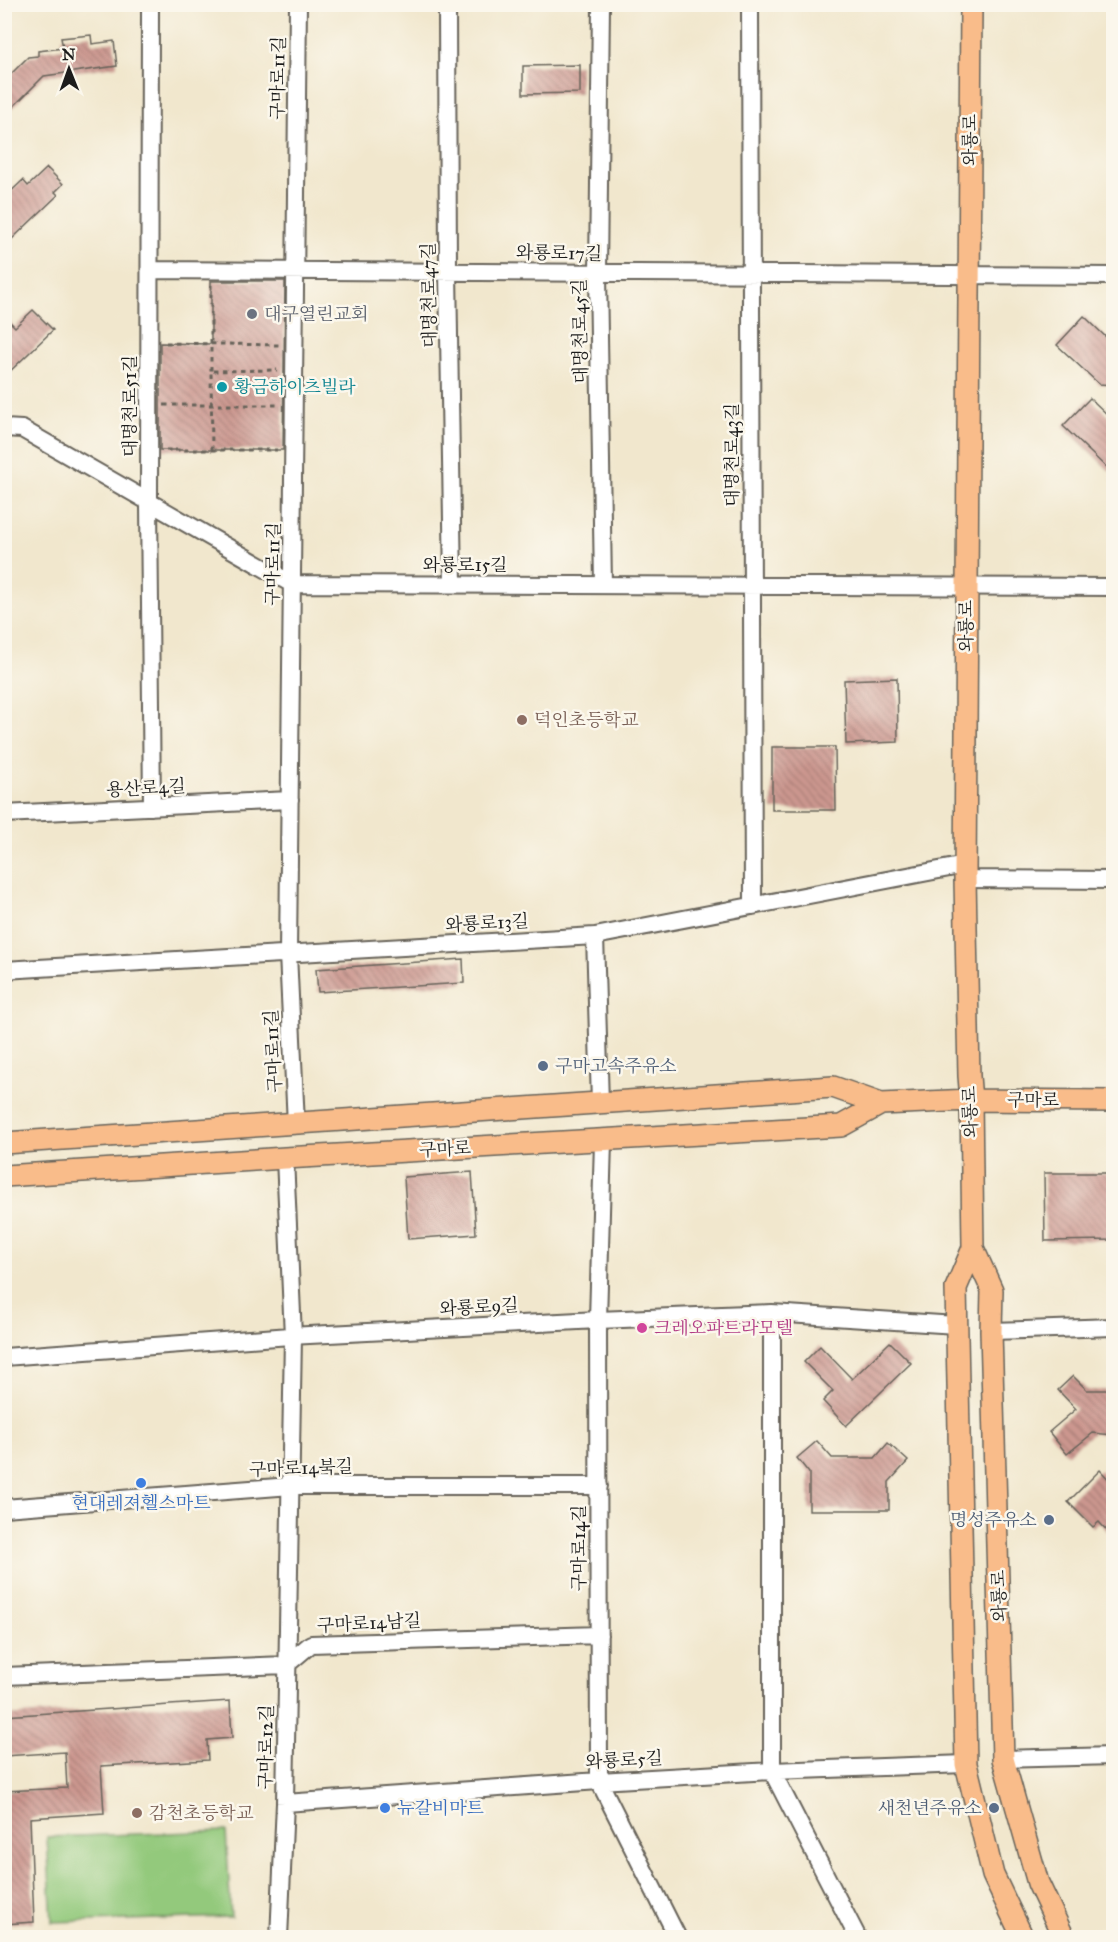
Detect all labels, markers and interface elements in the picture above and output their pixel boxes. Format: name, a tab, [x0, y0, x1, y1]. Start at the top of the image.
street label: 구마로11길	[266, 36, 290, 120]
north arrow	[39, 39, 99, 99]
text: N	[62, 45, 76, 64]
street label: 와룡로	[959, 114, 981, 166]
street label: 와룡로17길	[516, 241, 602, 265]
street label: 대명천로47길	[417, 242, 441, 348]
street label: 대명천로45길	[568, 278, 592, 384]
place label: 대구열린교회	[264, 303, 368, 325]
marker: 대구열린교회	[245, 307, 259, 321]
street label: 대명천로51길	[119, 355, 141, 457]
place label: 황금하이츠빌라	[234, 376, 356, 398]
marker: 황금하이츠빌라	[215, 380, 229, 394]
street label: 대명천로43길	[721, 403, 743, 507]
street label: 구마로11길	[261, 522, 285, 606]
street label: 와룡로15길	[423, 554, 507, 576]
street label: 와룡로	[955, 600, 977, 652]
place label: 덕인초등학교	[534, 709, 639, 731]
marker: 덕인초등학교	[515, 713, 529, 727]
street label: 용산로4길	[106, 775, 186, 801]
street label: 와룡로13길	[445, 910, 529, 936]
street label: 구마로11길	[260, 1009, 286, 1093]
place label: 구마고속주유소	[555, 1055, 677, 1077]
marker: 구마고속주유소	[536, 1059, 550, 1073]
street label: 와룡로	[958, 1086, 982, 1138]
street label: 구마로	[1007, 1089, 1059, 1111]
street label: 구마로	[418, 1137, 472, 1161]
street label: 와룡로9길	[439, 1294, 519, 1320]
place label: 크레오파트라모텔	[654, 1317, 793, 1339]
marker: 크레오파트라모텔	[635, 1321, 649, 1335]
street label: 구마로14북길	[249, 1455, 353, 1481]
marker: 현대레져헬스마트	[134, 1476, 148, 1490]
place label: 현대레져헬스마트	[71, 1492, 211, 1514]
street label: 구마로14길	[568, 1505, 590, 1591]
place label: 명성주유소	[950, 1509, 1037, 1531]
marker: 명성주유소	[1042, 1513, 1056, 1527]
street label: 와룡로	[987, 1570, 1011, 1622]
street label: 구마로14남길	[316, 1609, 422, 1637]
street label: 구마로12길	[254, 1704, 278, 1790]
street label: 와룡로5길	[585, 1747, 663, 1773]
place label: 뉴갈비마트	[397, 1797, 485, 1819]
place label: 새천년주유소	[878, 1797, 982, 1819]
marker: 뉴갈비마트	[378, 1801, 392, 1815]
marker: 새천년주유소	[987, 1801, 1001, 1815]
place label: 감천초등학교	[149, 1802, 254, 1824]
marker: 감천초등학교	[130, 1806, 144, 1820]

